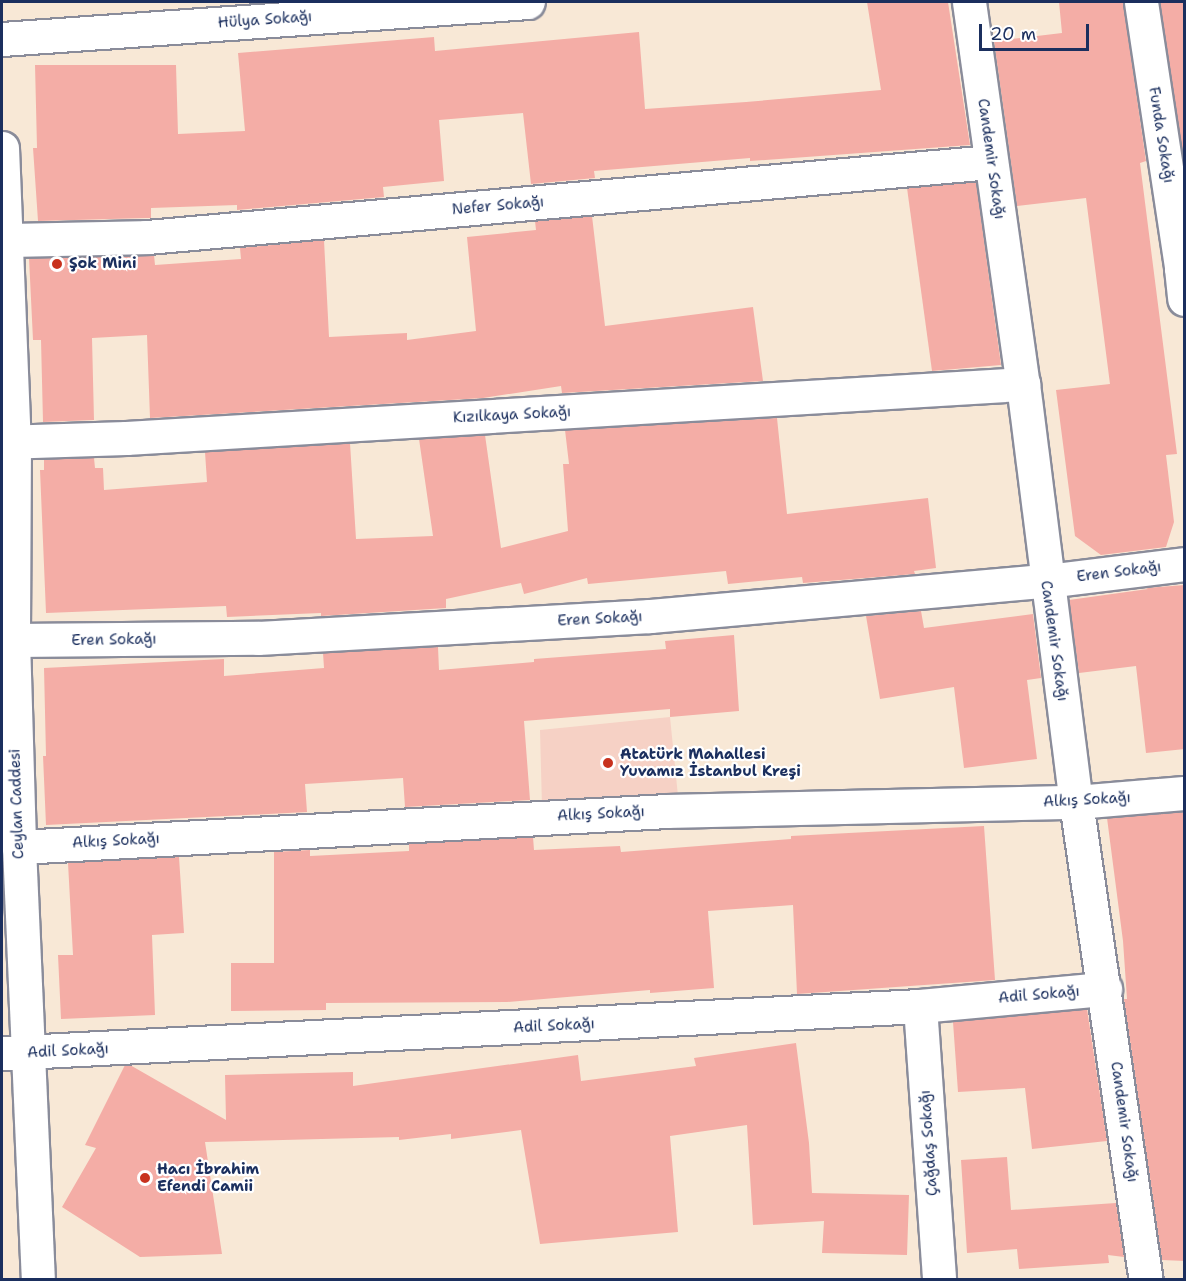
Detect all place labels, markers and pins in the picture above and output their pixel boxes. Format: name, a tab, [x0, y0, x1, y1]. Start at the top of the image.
place label: Şok Mini	[69, 255, 136, 273]
marker: Şok Mini	[50, 257, 64, 271]
place label: Atatürk Mahallesi Yuvamız İstanbul Kreşi	[620, 745, 801, 780]
marker: Atatürk Mahallesi Yuvamız İstanbul Kreşi	[601, 756, 615, 770]
place label: Hacı İbrahim Efendi Camii	[157, 1160, 259, 1195]
marker: Hacı İbrahim Efendi Camii	[138, 1171, 152, 1185]

